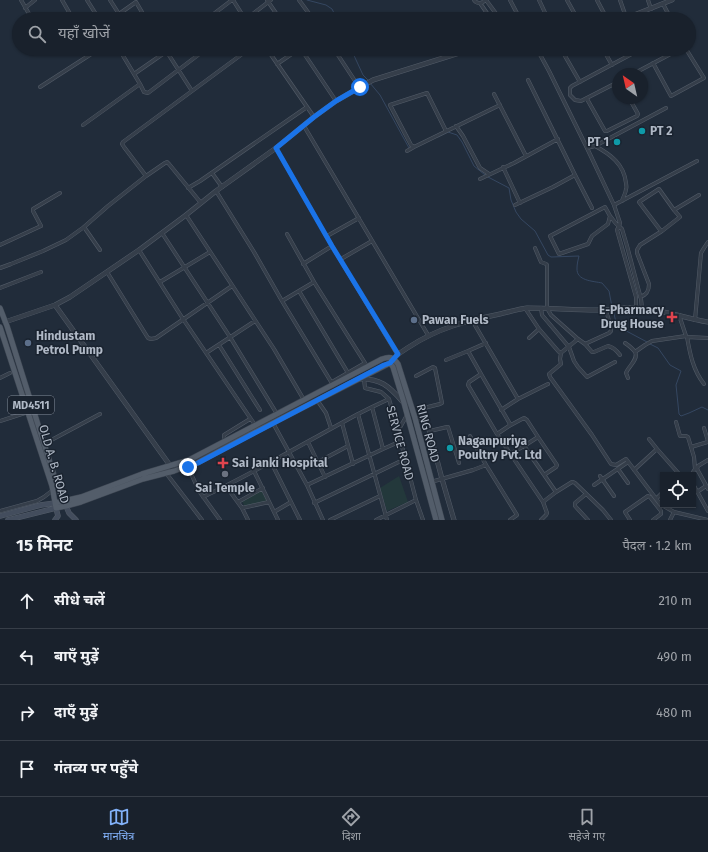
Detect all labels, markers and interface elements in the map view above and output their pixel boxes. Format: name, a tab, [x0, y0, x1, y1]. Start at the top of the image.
search box	[12, 12, 696, 56]
icon: search	[26, 23, 48, 45]
text: यहाँ खोजें	[58, 24, 110, 42]
north arrow	[612, 68, 648, 104]
route start	[351, 78, 369, 96]
place label: PT 2	[650, 124, 672, 138]
marker: PT 2	[637, 126, 647, 136]
place label: PT 1	[587, 135, 609, 149]
marker: PT 1	[612, 137, 622, 147]
place label: E-Pharmacy Drug House	[599, 303, 665, 331]
marker: E-Pharmacy Drug House	[667, 312, 677, 322]
place label: Pawan Fuels	[422, 313, 489, 327]
marker: Pawan Fuels	[409, 315, 419, 325]
place label: Hindustam Petrol Pump	[36, 329, 103, 357]
marker: Hindustam Petrol Pump	[23, 338, 33, 348]
road number: MD4511	[8, 396, 54, 414]
street label: RING ROAD	[414, 402, 443, 464]
street label: SERVICE ROAD	[383, 404, 417, 482]
street label: OLD A. B. ROAD	[36, 423, 72, 505]
place label: Naganpuriya Poultry Pvt. Ltd	[458, 434, 542, 462]
marker: Naganpuriya Poultry Pvt. Ltd	[445, 443, 455, 453]
place label: Sai Janki Hospital	[232, 456, 328, 470]
marker: Sai Janki Hospital	[217, 457, 229, 469]
route end	[179, 458, 197, 476]
marker: Sai Temple	[220, 469, 230, 479]
map controls	[660, 472, 696, 508]
button: locate	[660, 472, 696, 508]
place label: Sai Temple	[195, 481, 255, 495]
text: 15 मिनट	[16, 535, 73, 556]
text: पैदल · 1.2 km	[622, 538, 692, 553]
icon: ahead	[16, 590, 38, 612]
text: सीधे चलें	[54, 591, 105, 609]
text: 210 m	[658, 593, 692, 608]
icon: left	[16, 646, 38, 668]
text: बाएँ मुड़ें	[54, 647, 99, 665]
text: 490 m	[657, 649, 692, 664]
icon: right	[16, 702, 38, 724]
text: दाएँ मुड़ें	[54, 703, 98, 721]
text: 480 m	[656, 705, 692, 720]
icon: arrive	[16, 758, 38, 780]
text: गंतव्य पर पहुँचे	[54, 759, 138, 777]
tab: मानचित्र	[103, 806, 134, 844]
tab: दिशा	[340, 806, 362, 844]
tab: सहेजे गए	[568, 806, 605, 844]

